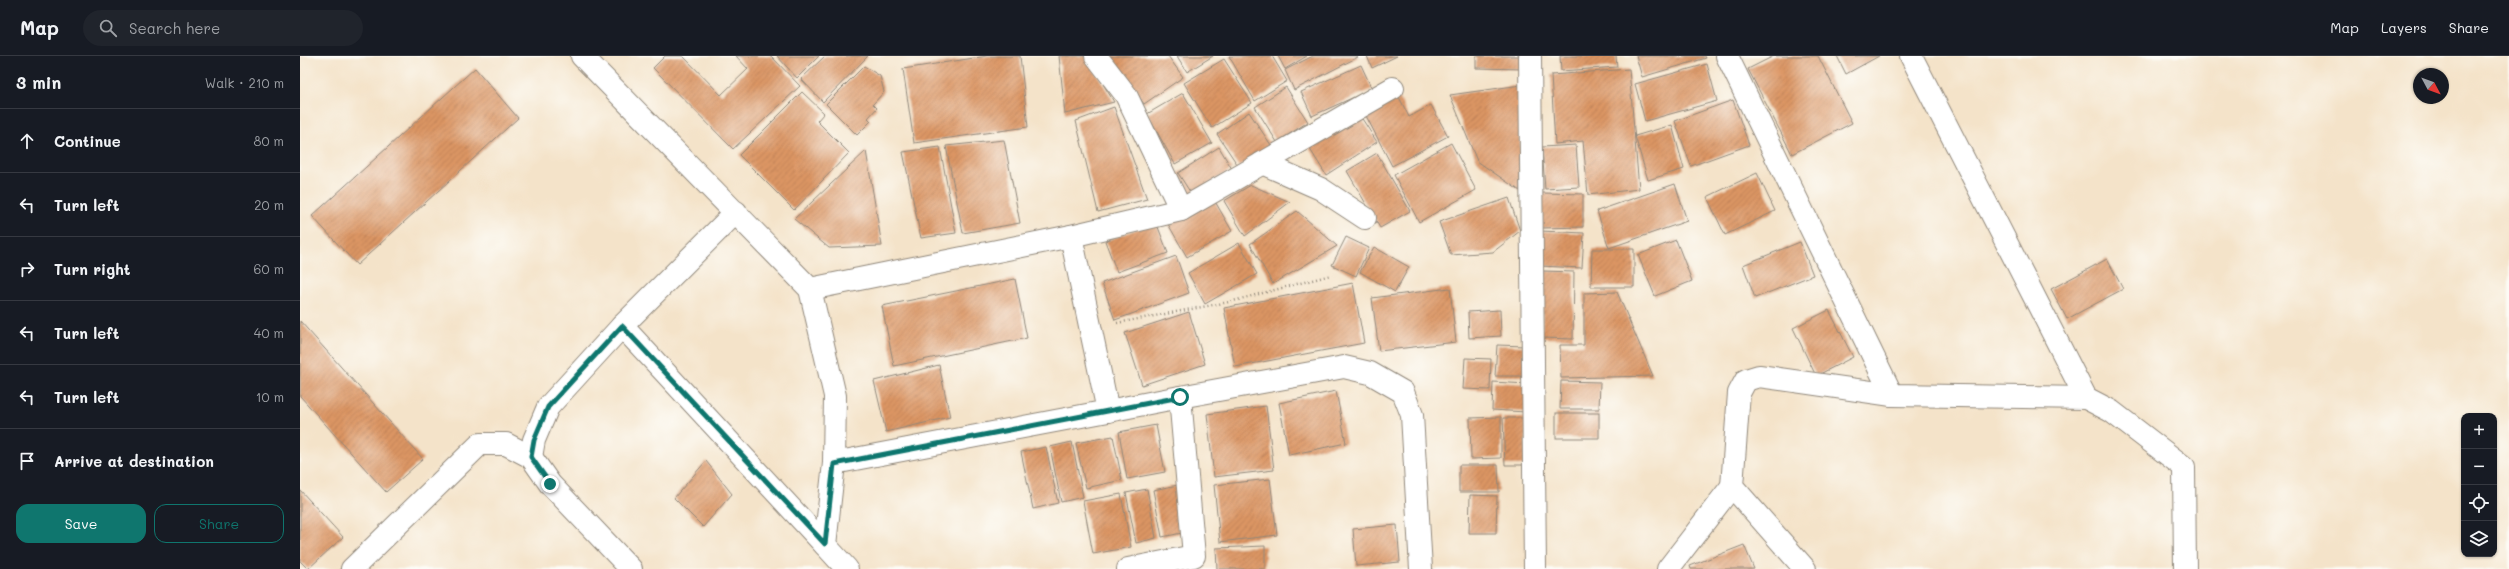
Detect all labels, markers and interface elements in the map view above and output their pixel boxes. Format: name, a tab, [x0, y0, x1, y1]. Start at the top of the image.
search box	[83, 10, 363, 46]
text: Map	[20, 15, 59, 40]
icon: search	[97, 17, 119, 39]
text: Search here	[129, 18, 220, 38]
text: Map	[2330, 18, 2359, 37]
text: Layers	[2381, 18, 2427, 37]
text: Share	[2449, 18, 2489, 37]
north arrow	[2413, 68, 2449, 104]
text: 3 min	[16, 71, 61, 93]
text: Walk · 210 m	[205, 74, 284, 91]
icon: ahead	[16, 130, 38, 152]
text: Continue	[54, 131, 121, 151]
text: 80 m	[254, 132, 284, 149]
icon: left	[16, 194, 38, 216]
text: Turn left	[54, 195, 119, 215]
text: 20 m	[254, 196, 284, 213]
icon: right	[16, 258, 38, 280]
text: Turn right	[54, 259, 131, 279]
text: 60 m	[254, 260, 284, 277]
icon: left	[16, 322, 38, 344]
text: Turn left	[54, 323, 119, 343]
text: 40 m	[254, 324, 284, 341]
icon: left	[16, 386, 38, 408]
text: Turn left	[54, 387, 119, 407]
text: 10 m	[256, 388, 284, 405]
route start	[1171, 388, 1189, 406]
map controls	[2461, 413, 2497, 557]
button: +	[2461, 413, 2497, 449]
button: −	[2461, 449, 2497, 485]
icon: arrive	[16, 450, 38, 472]
text: Arrive at destination	[54, 451, 214, 471]
route end	[541, 475, 559, 493]
button: locate	[2461, 485, 2497, 521]
button: Save	[16, 504, 146, 543]
button: Share	[154, 504, 284, 543]
button: layers	[2461, 521, 2497, 557]

